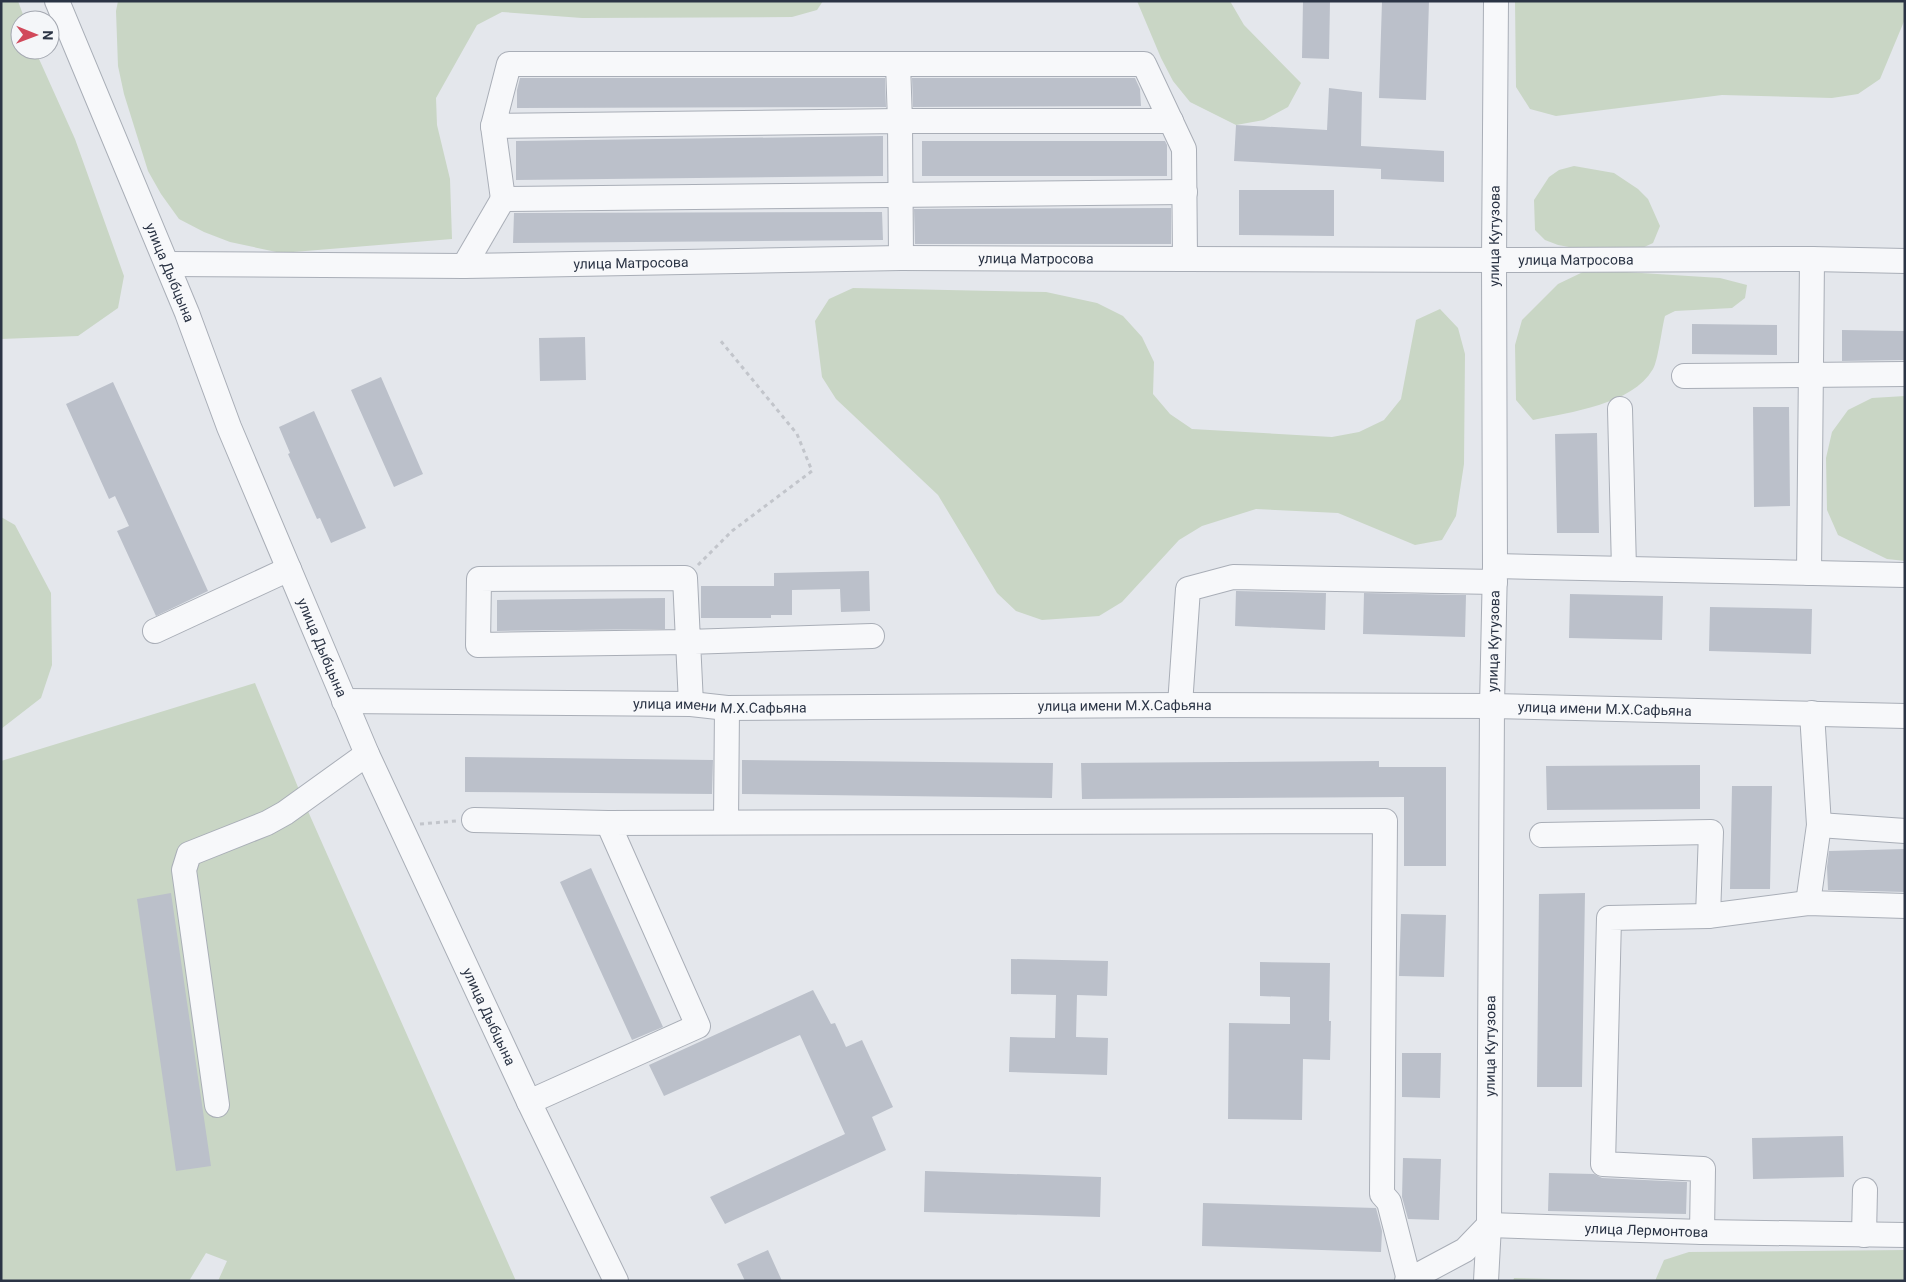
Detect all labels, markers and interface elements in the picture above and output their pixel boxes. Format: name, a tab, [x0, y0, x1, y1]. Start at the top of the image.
north arrow	[10, 10, 60, 60]
text: N	[40, 30, 56, 40]
street label: улица Кутузова	[1486, 185, 1503, 287]
street label: улица Дыбцына	[142, 220, 198, 324]
street label: улица Матросова	[978, 250, 1094, 267]
street label: улица Матросова	[1518, 252, 1634, 268]
street label: улица Матросова	[573, 254, 689, 272]
street label: улица Кутузова	[1484, 590, 1502, 692]
street label: улица Дыбцына	[294, 596, 350, 700]
street label: улица имени М.Х.Сафьяна	[633, 695, 807, 717]
street label: улица имени М.Х.Сафьяна	[1038, 697, 1212, 714]
street label: улица имени М.Х.Сафьяна	[1518, 699, 1692, 719]
street label: улица Дыбцына	[460, 965, 519, 1068]
street label: улица Кутузова	[1482, 995, 1498, 1097]
street label: улица Лермонтова	[1584, 1220, 1708, 1240]

